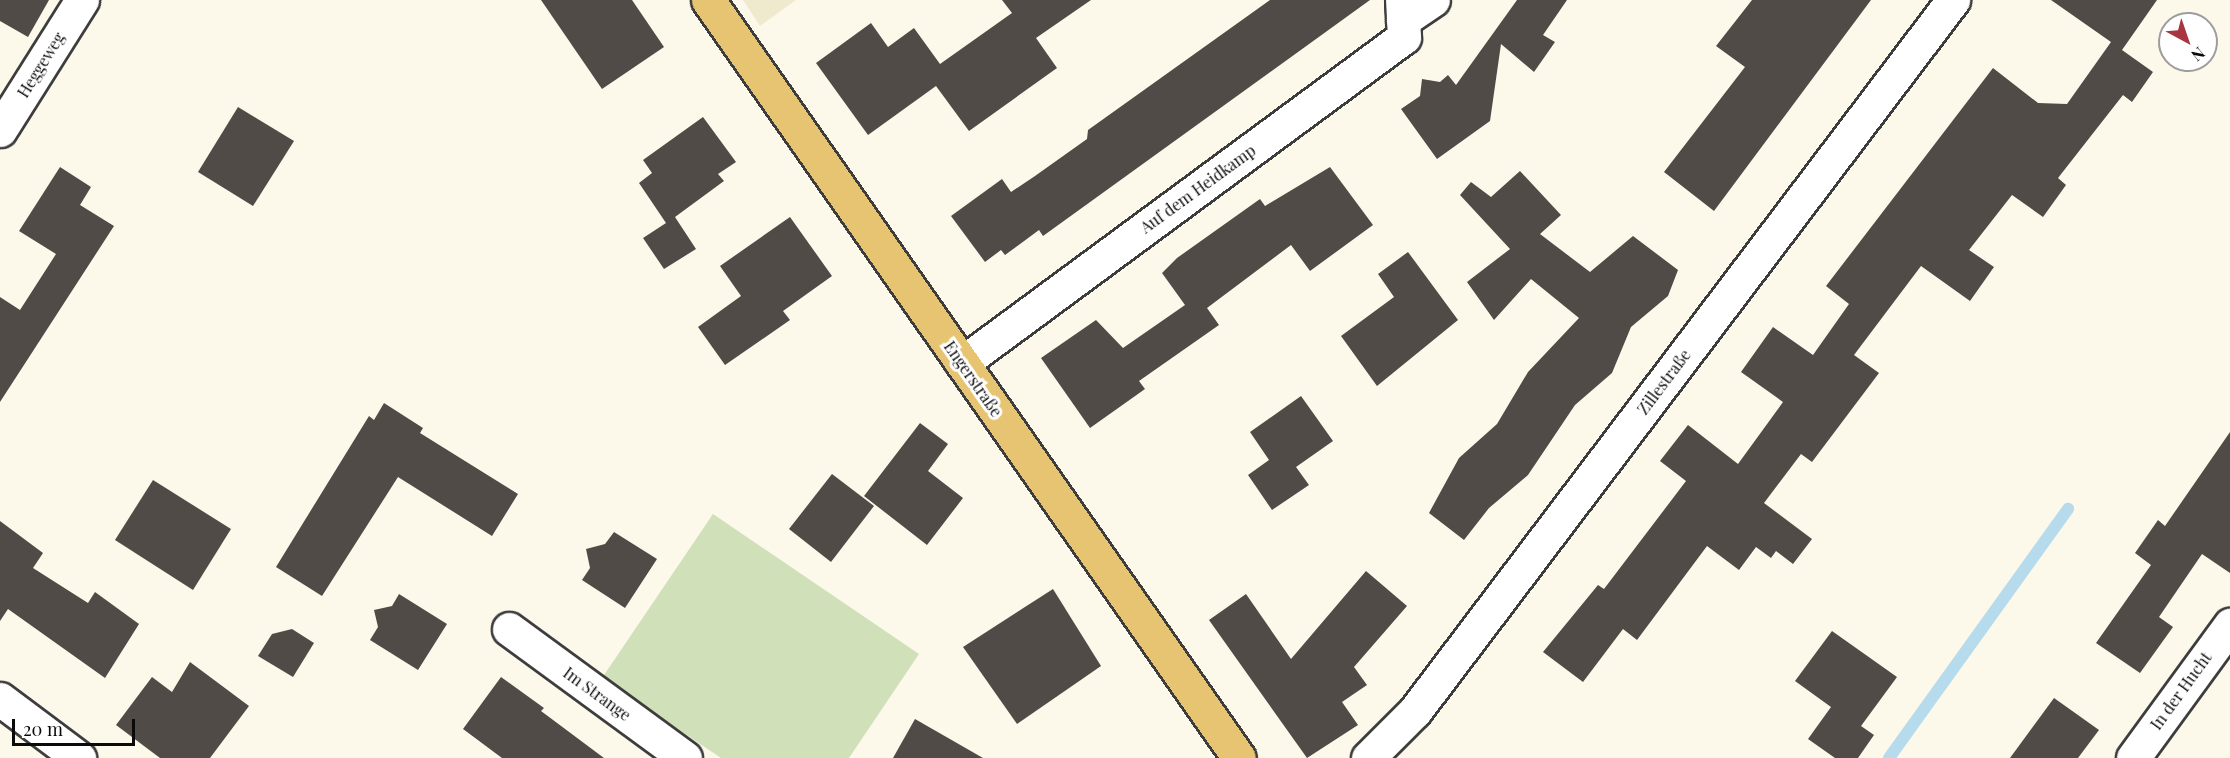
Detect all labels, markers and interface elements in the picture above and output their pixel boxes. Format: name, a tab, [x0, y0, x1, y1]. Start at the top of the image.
north arrow	[2158, 12, 2218, 72]
street label: Heggeweg	[13, 29, 69, 101]
text: N	[2187, 43, 2210, 66]
street label: Auf dem Heidkamp	[1137, 141, 1259, 237]
street label: Engerstraße	[940, 337, 1006, 421]
street label: Zillestraße	[1633, 346, 1695, 418]
street label: In der Hucht	[2146, 648, 2216, 734]
street label: Im Strange	[559, 663, 635, 725]
scale bar	[15, 707, 138, 745]
text: 20 m	[23, 717, 63, 741]

